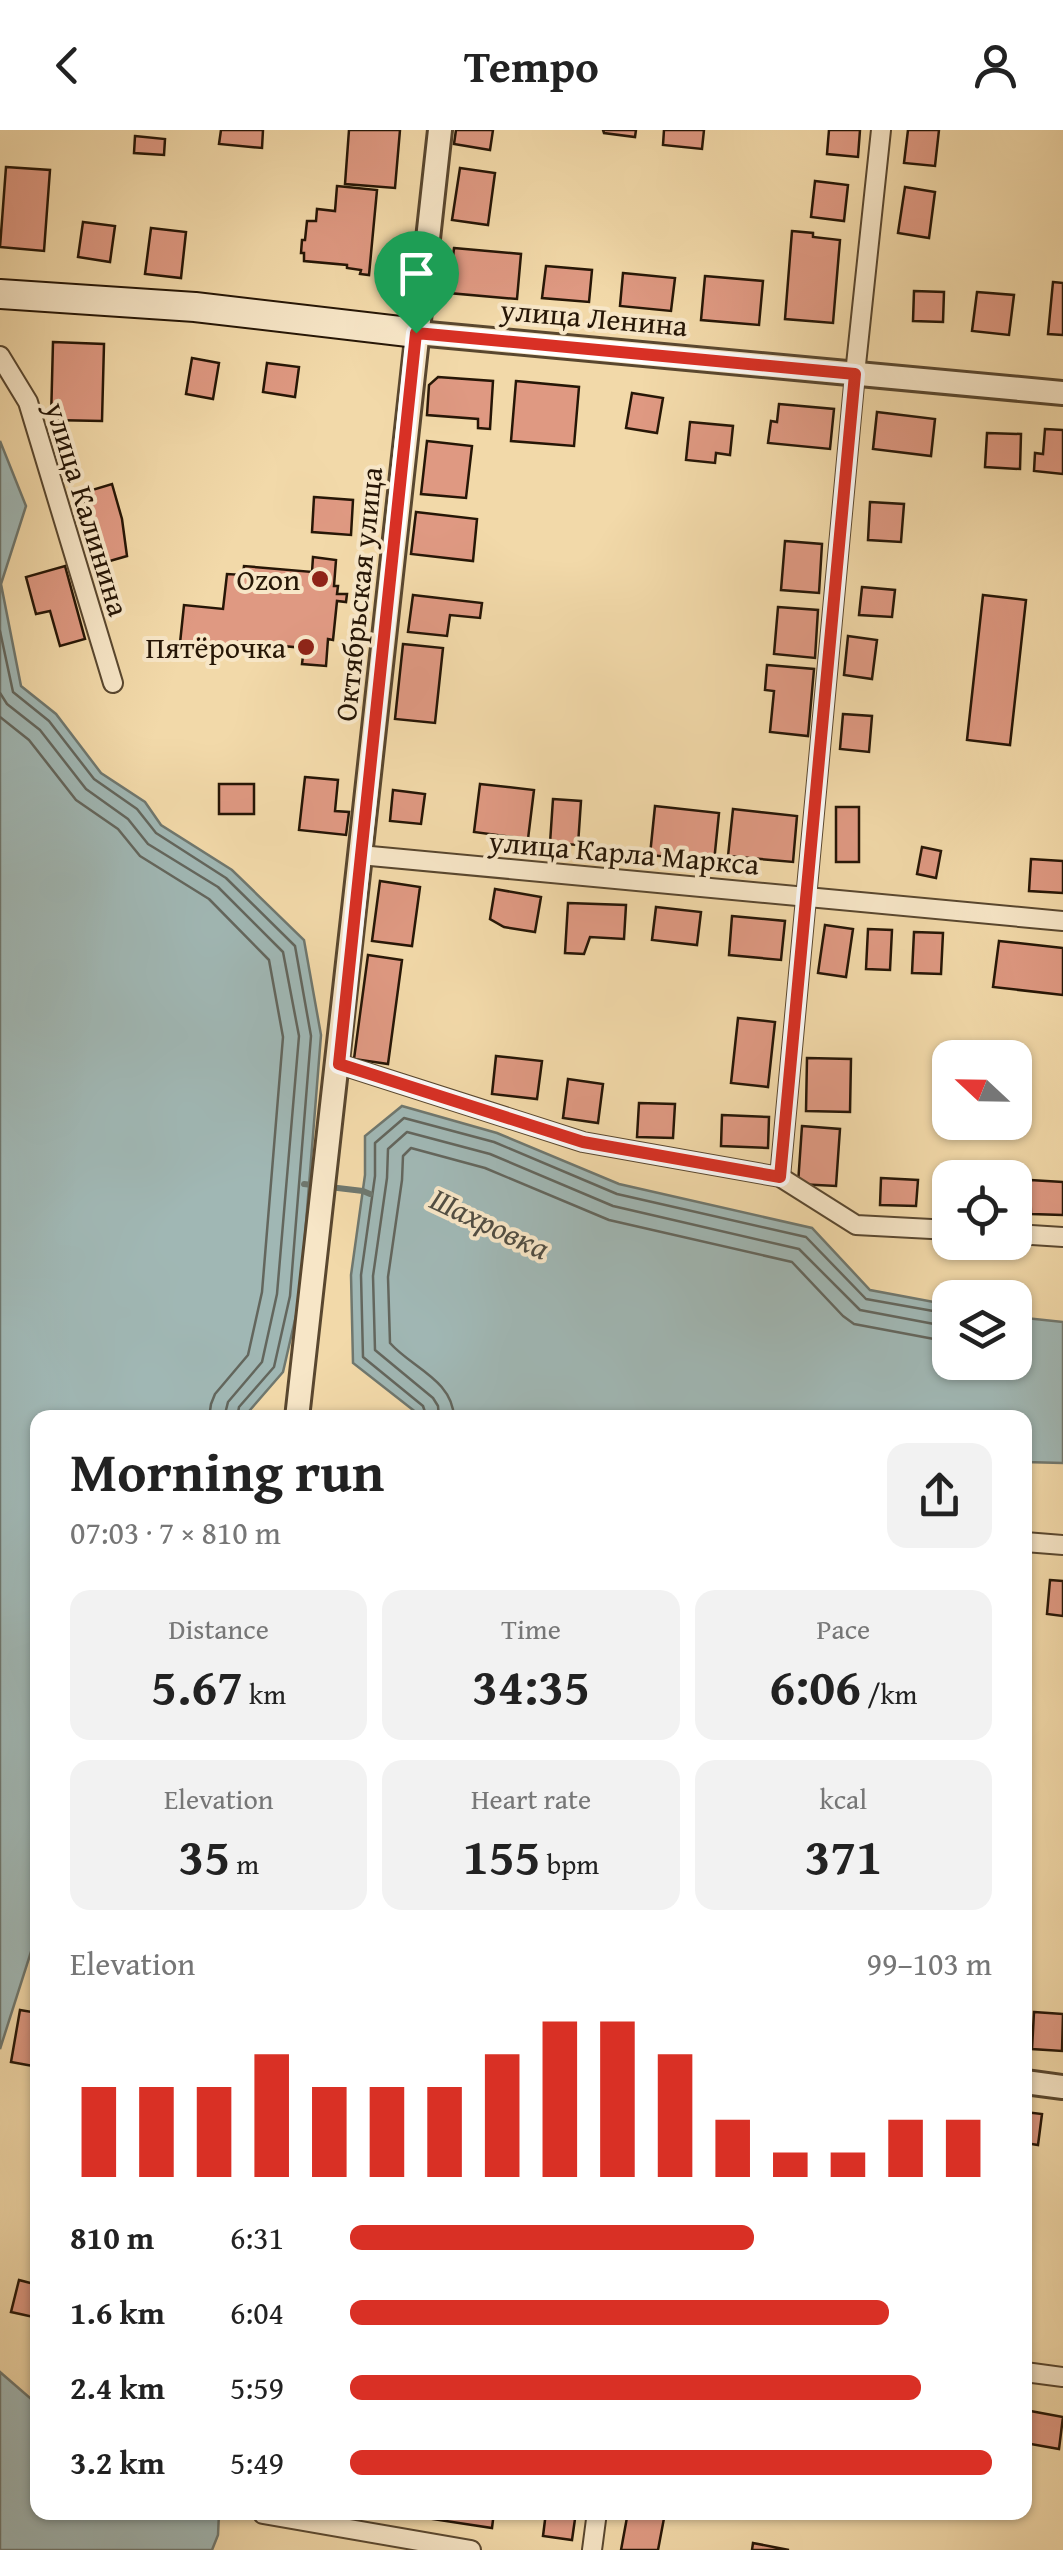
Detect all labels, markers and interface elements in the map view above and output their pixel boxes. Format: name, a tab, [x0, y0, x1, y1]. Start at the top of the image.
text: Tempo	[464, 33, 599, 98]
icon: back	[40, 38, 95, 93]
icon: person	[968, 38, 1023, 93]
pin	[374, 231, 459, 334]
icon: arrive	[389, 246, 444, 301]
street label: улица Ленина	[498, 287, 690, 347]
street label: улица Калинина	[34, 396, 142, 622]
street label: Октябрьская улица	[323, 464, 393, 723]
place label: Ozon	[236, 557, 300, 601]
marker: Ozon	[309, 568, 331, 590]
place label: Пятёрочка	[145, 625, 287, 669]
marker: Пятёрочка	[295, 636, 317, 658]
street label: улица Карла Маркса	[486, 818, 762, 886]
north arrow	[932, 1040, 1032, 1140]
map controls	[932, 1040, 1032, 1380]
button: locate	[932, 1160, 1032, 1260]
water label: Шахровка	[423, 1175, 558, 1271]
button: layers	[932, 1280, 1032, 1380]
text: Morning run	[70, 1431, 384, 1511]
button: share	[887, 1443, 992, 1548]
text: 07:03 · 7 × 810 m	[70, 1509, 281, 1556]
text: Distance	[168, 1608, 269, 1649]
text: Time	[501, 1608, 561, 1649]
text: Pace	[816, 1608, 870, 1649]
text: 5.67	[151, 1649, 243, 1722]
text: 34:35	[472, 1649, 590, 1722]
text: 6:06	[769, 1649, 861, 1722]
text: km	[243, 1673, 286, 1714]
text: /km	[861, 1673, 917, 1714]
text: Elevation	[164, 1778, 273, 1819]
text: Heart rate	[471, 1778, 591, 1819]
text: kcal	[819, 1778, 867, 1819]
text: 35	[178, 1819, 230, 1892]
text: 155	[463, 1819, 541, 1892]
text: 371	[804, 1819, 882, 1892]
text: m	[230, 1843, 259, 1884]
text: bpm	[541, 1843, 599, 1884]
text: Elevation	[70, 1940, 195, 1987]
text: 99–103 m	[867, 1940, 992, 1987]
text: 810 m	[70, 2214, 154, 2261]
text: 6:31	[230, 2214, 284, 2261]
text: 1.6 km	[70, 2289, 165, 2336]
text: 6:04	[230, 2289, 284, 2336]
text: 2.4 km	[70, 2364, 165, 2411]
text: 5:59	[230, 2364, 284, 2411]
text: 3.2 km	[70, 2439, 165, 2486]
text: 5:49	[230, 2439, 284, 2486]

